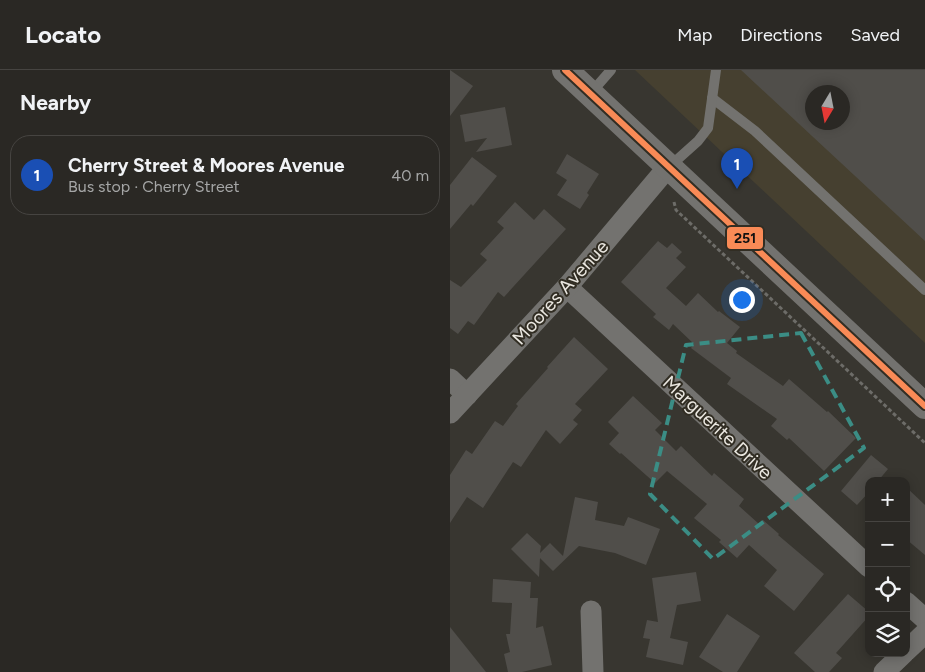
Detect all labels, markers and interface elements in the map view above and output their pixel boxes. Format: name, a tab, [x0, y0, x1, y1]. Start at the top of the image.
text: Locato	[25, 20, 101, 49]
text: Map	[677, 24, 712, 46]
text: Directions	[740, 24, 822, 46]
text: Saved	[850, 24, 900, 46]
north arrow	[805, 85, 850, 130]
text: Nearby	[20, 90, 91, 115]
pin: 1	[721, 148, 753, 189]
text: Cherry Street & Moores Avenue	[68, 154, 345, 177]
text: 1	[34, 166, 40, 185]
text: 40 m	[391, 166, 429, 185]
text: Bus stop · Cherry Street	[68, 177, 239, 196]
line badge: 251	[726, 226, 764, 250]
text: 251	[734, 230, 756, 247]
street label: Moores Avenue	[507, 235, 613, 349]
your location	[729, 287, 755, 313]
street label: Marguerite Drive	[658, 371, 777, 484]
map controls	[865, 477, 910, 657]
button: +	[865, 477, 910, 522]
button: −	[865, 522, 910, 567]
button: locate	[865, 567, 910, 612]
button: layers	[865, 612, 910, 657]

